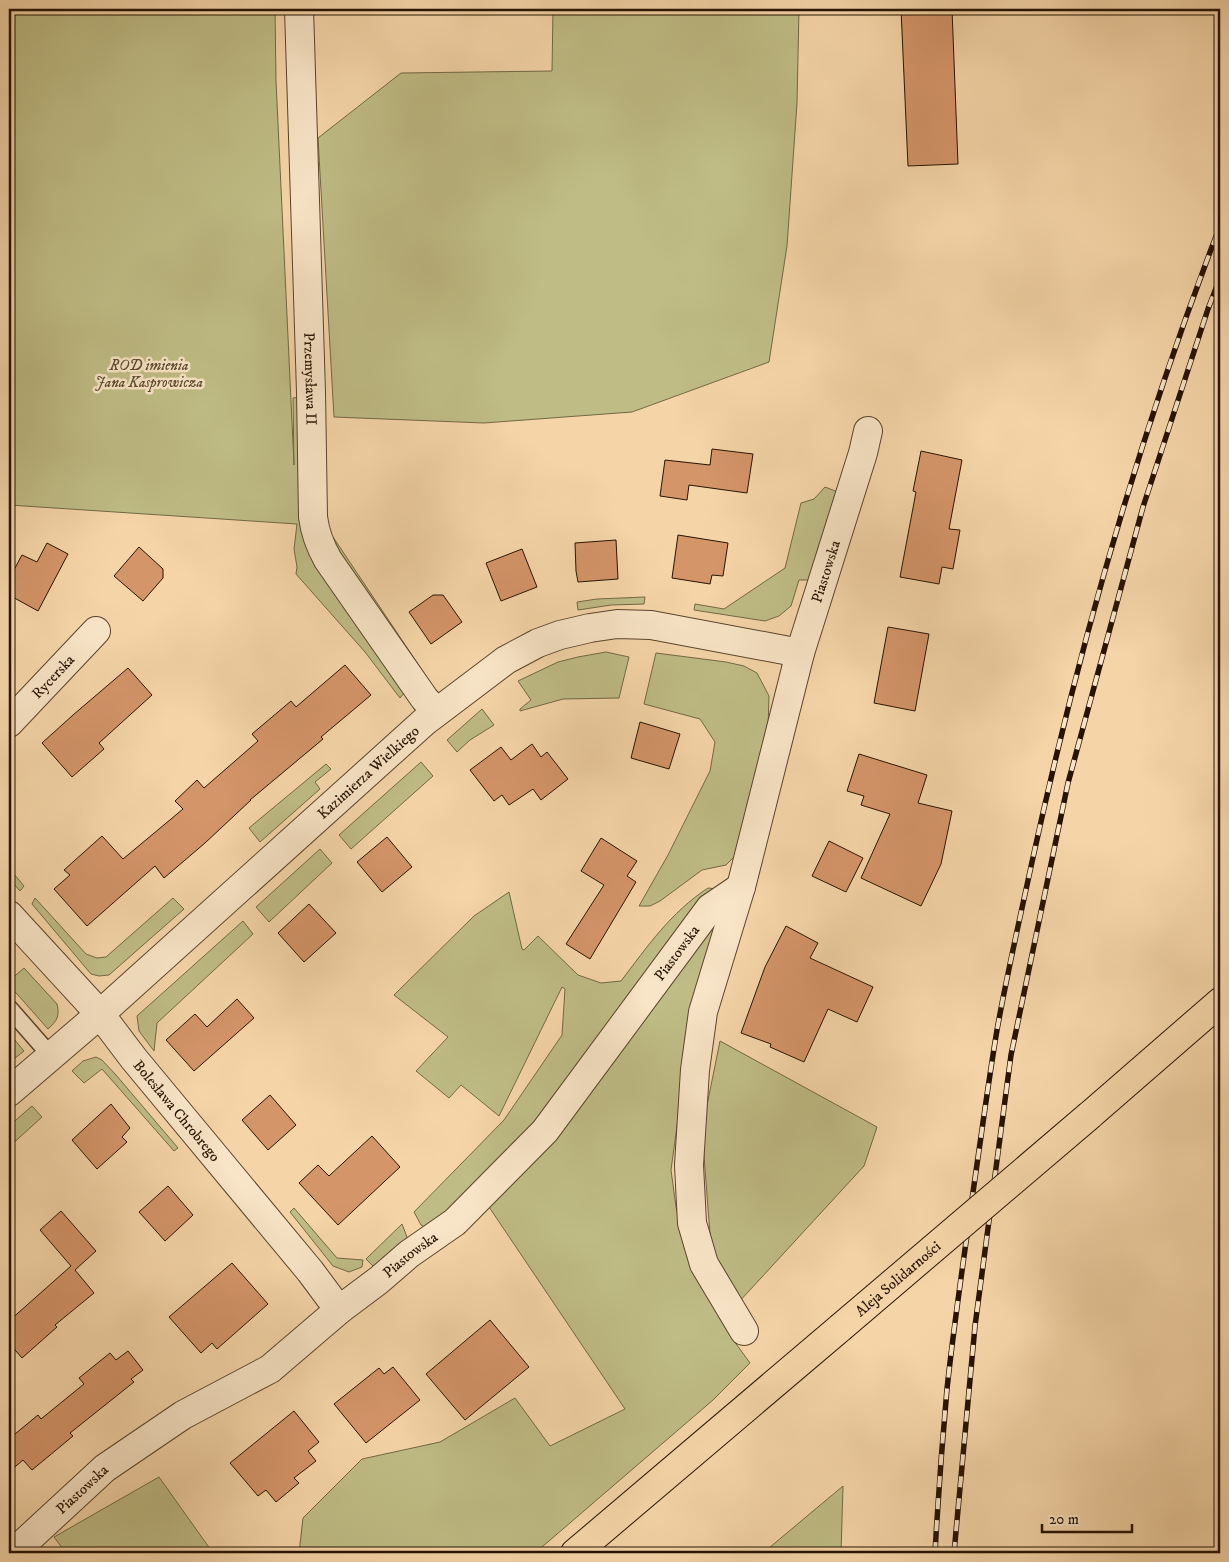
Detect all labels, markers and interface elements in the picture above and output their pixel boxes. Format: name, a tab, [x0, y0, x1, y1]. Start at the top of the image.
street label: Przemysława II	[299, 332, 321, 425]
park label: ROD imienia Jana Kasprowicza	[95, 356, 203, 392]
street label: Piastowska	[807, 537, 845, 605]
street label: Rycerska	[28, 650, 79, 703]
street label: Kazimierza Wielkiego	[314, 722, 424, 823]
street label: Piastowska	[650, 921, 704, 985]
street label: Bolesława Chrobrego	[129, 1056, 224, 1166]
street label: Piastowska	[379, 1228, 442, 1282]
street label: Aleja Solidarności	[851, 1237, 945, 1321]
street label: Piastowska	[52, 1460, 113, 1518]
scale bar	[1042, 1502, 1132, 1534]
text: 20 m	[1049, 1510, 1079, 1529]

